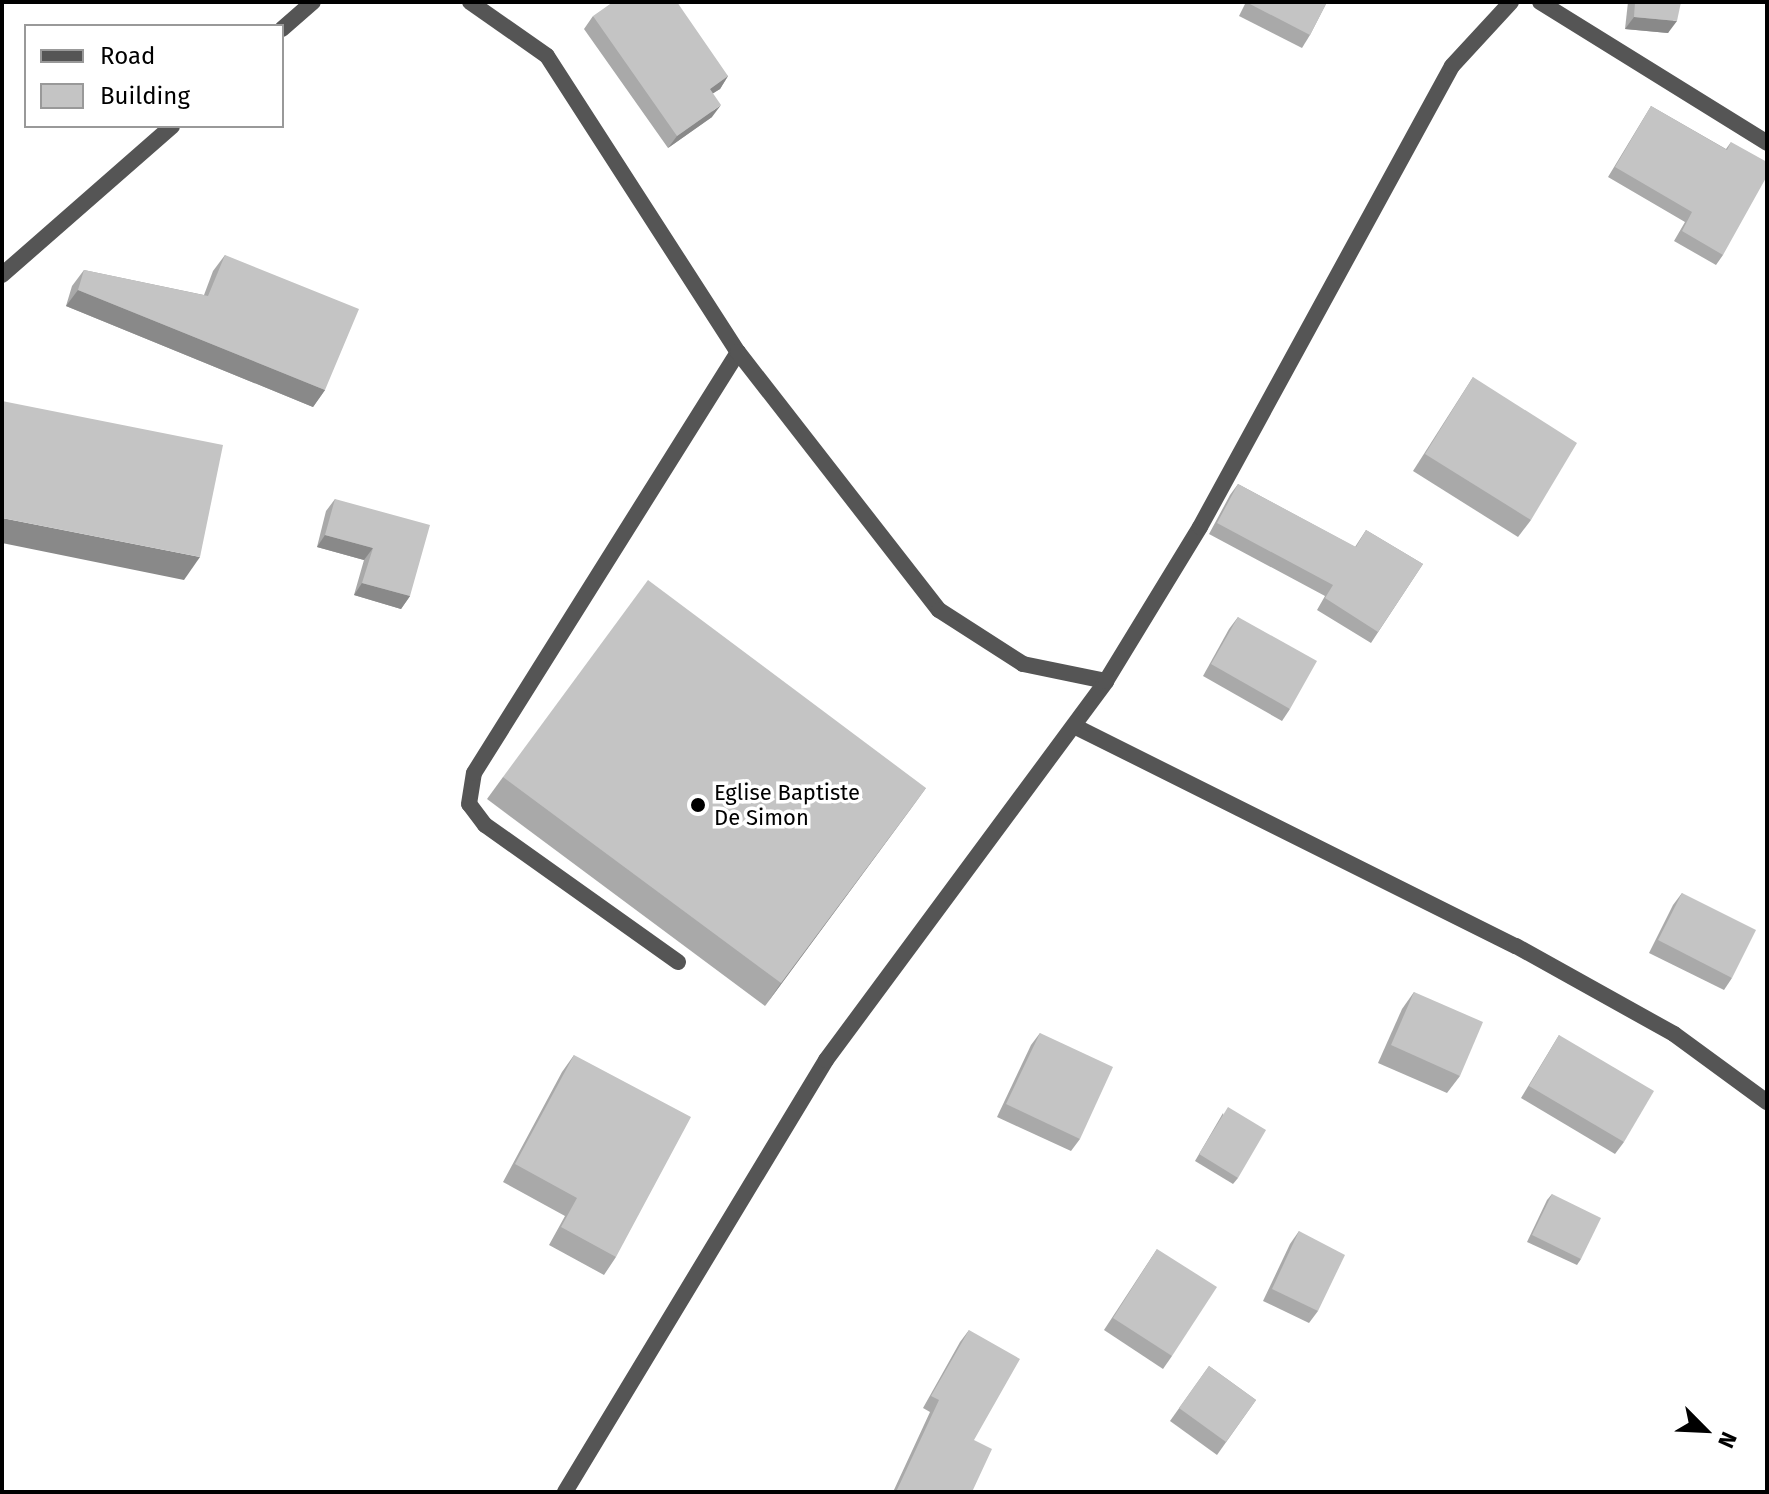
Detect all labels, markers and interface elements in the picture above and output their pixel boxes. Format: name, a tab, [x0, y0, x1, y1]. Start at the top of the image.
legend	[24, 24, 284, 128]
text: Road	[100, 42, 155, 70]
text: Building	[100, 82, 190, 110]
place label: Eglise Baptiste De Simon	[714, 779, 860, 830]
marker: Eglise Baptiste De Simon	[689, 796, 707, 814]
north arrow	[1665, 1390, 1745, 1470]
text: N	[1712, 1428, 1743, 1452]

